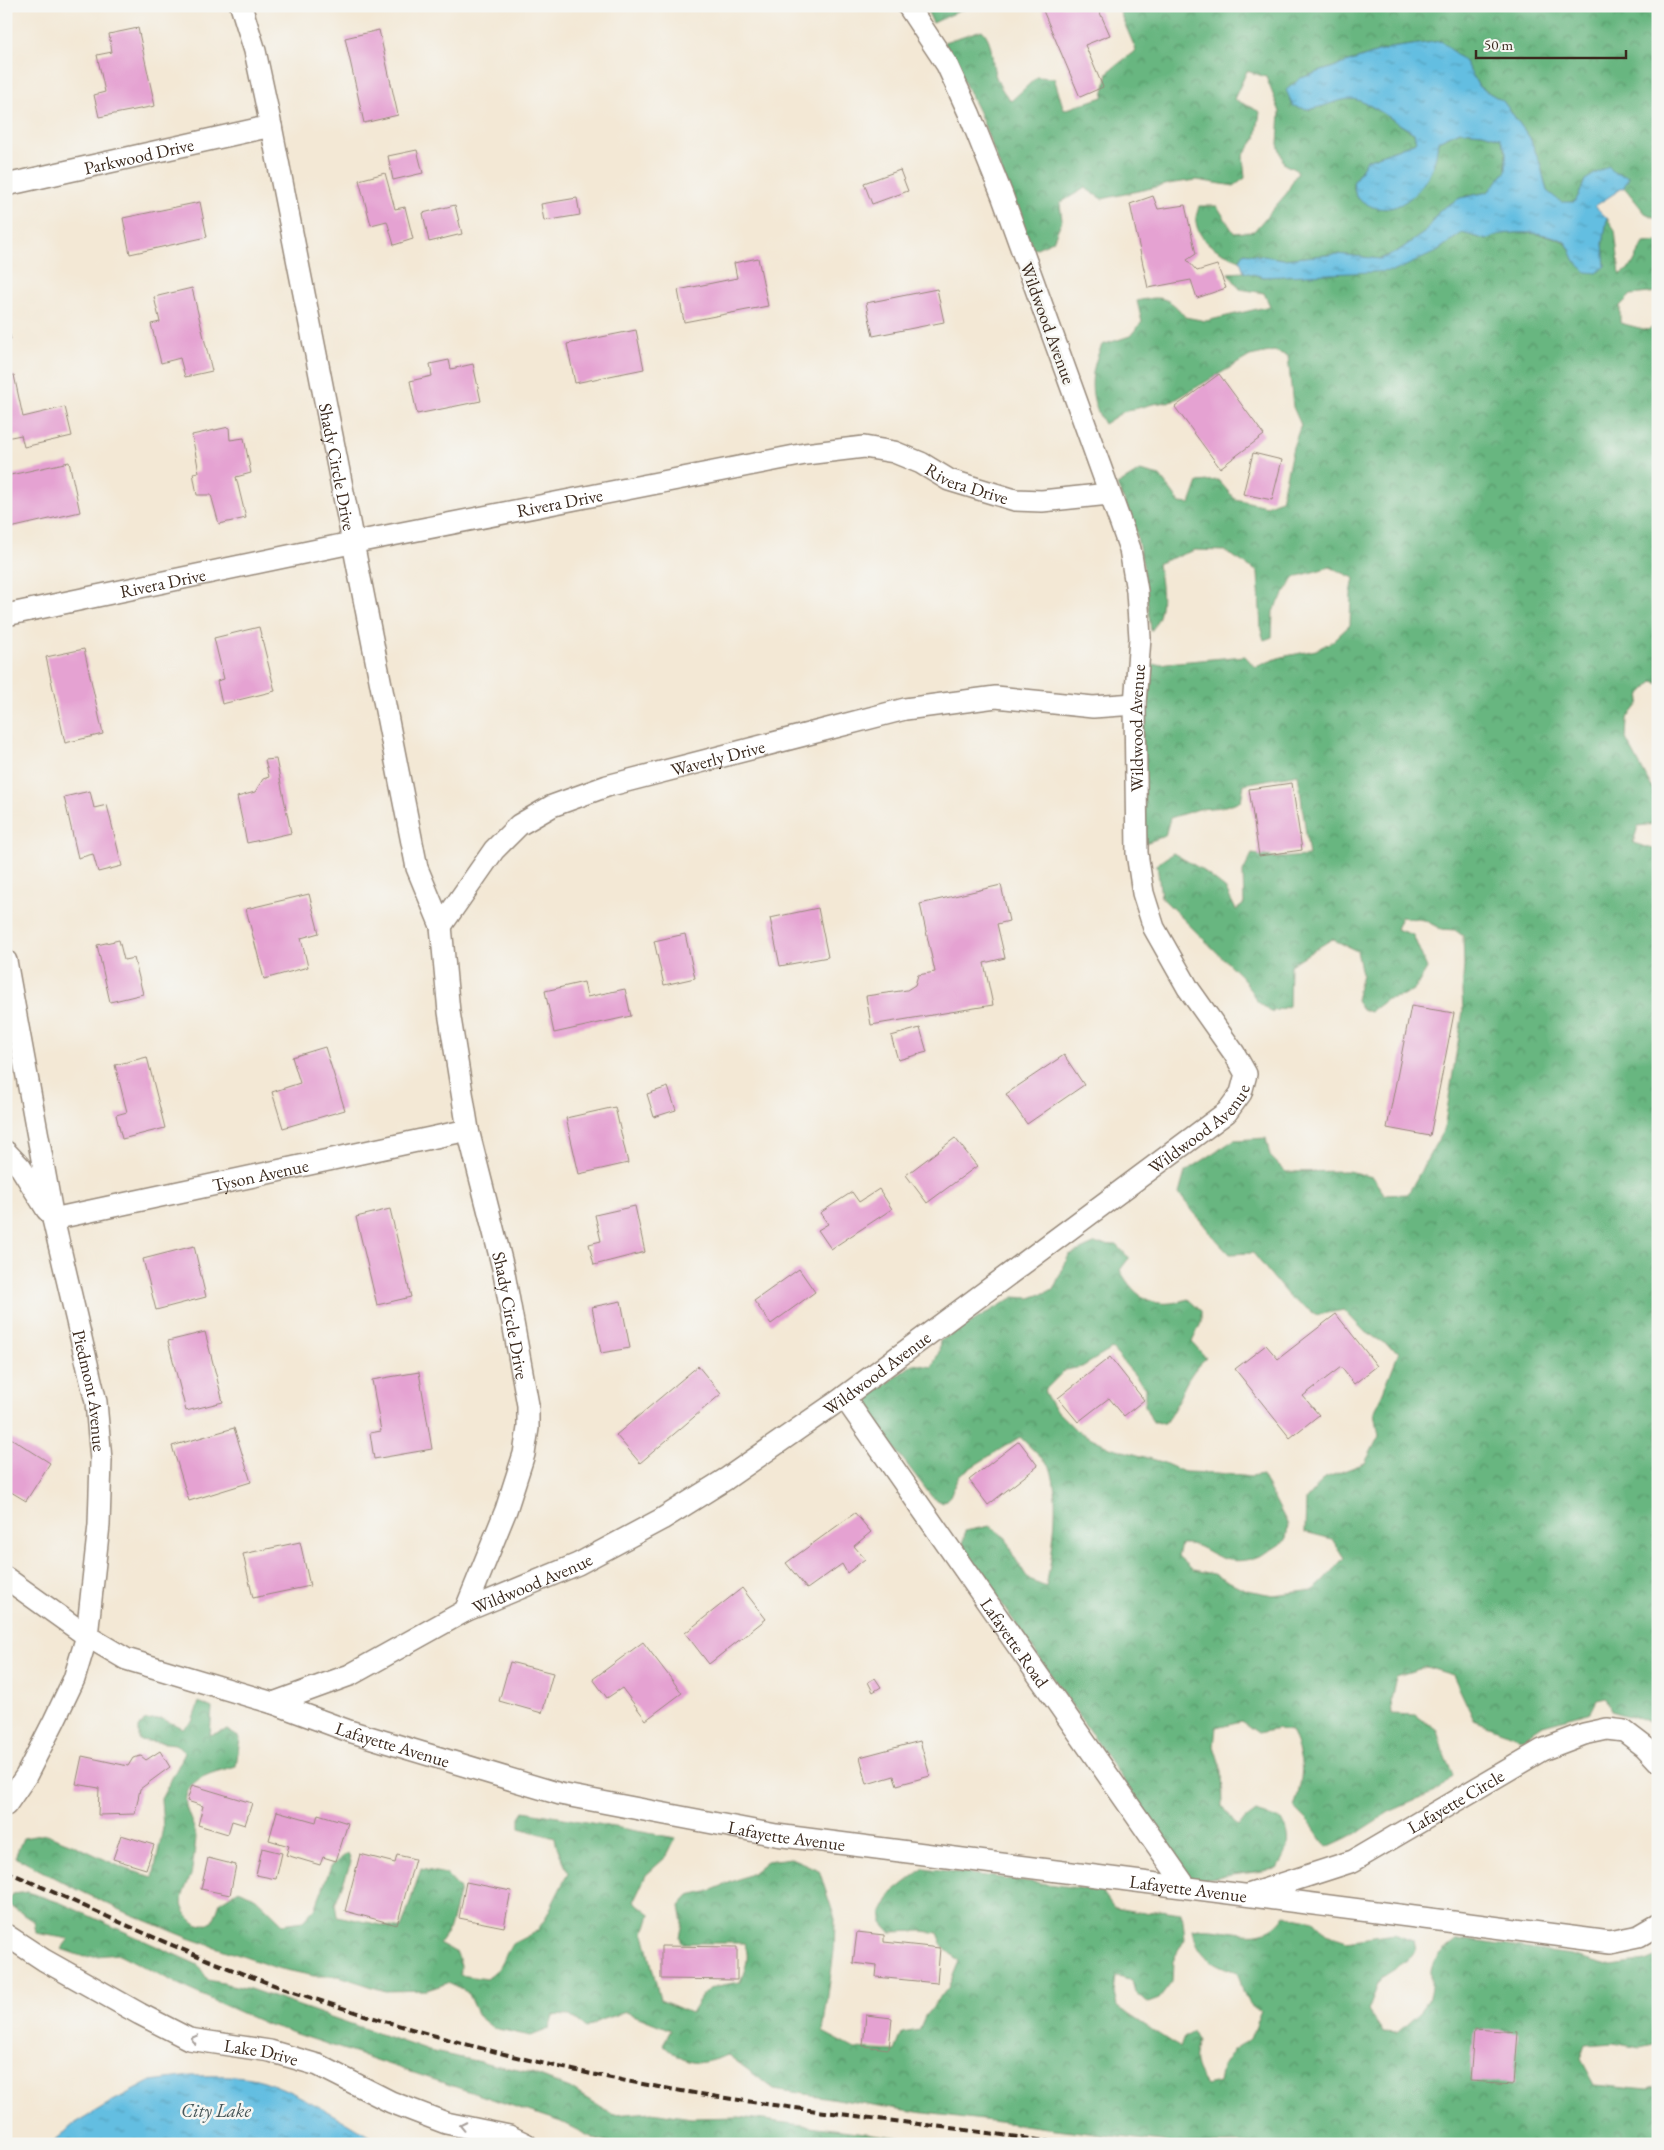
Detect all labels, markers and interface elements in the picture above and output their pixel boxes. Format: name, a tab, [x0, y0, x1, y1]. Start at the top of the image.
scale bar	[1476, 28, 1626, 60]
text: 50 m	[1484, 35, 1513, 54]
street label: Parkwood Drive	[82, 132, 196, 179]
street label: Wildwood Avenue	[1015, 259, 1081, 387]
street label: Shady Circle Drive	[314, 401, 362, 532]
street label: Rivera Drive	[921, 457, 1011, 509]
street label: Rivera Drive	[515, 482, 605, 522]
street label: Rivera Drive	[118, 562, 208, 602]
street label: Wildwood Avenue	[1123, 663, 1149, 792]
street label: Waverly Drive	[668, 734, 767, 781]
street label: Wildwood Avenue	[1143, 1082, 1254, 1178]
street label: Tyson Avenue	[210, 1153, 310, 1196]
street label: Shady Circle Drive	[488, 1249, 535, 1381]
street label: Wildwood Avenue	[818, 1325, 935, 1420]
street label: Piedmont Avenue	[68, 1327, 112, 1452]
street label: Wildwood Avenue	[468, 1547, 596, 1618]
street label: Lafayette Road	[976, 1593, 1055, 1692]
street label: Lafayette Avenue	[332, 1716, 453, 1772]
street label: Lafayette Circle	[1403, 1763, 1508, 1838]
street label: Lafayette Avenue	[726, 1815, 847, 1855]
street label: Lafayette Avenue	[1128, 1869, 1248, 1907]
street label: Lake Drive	[223, 2033, 301, 2070]
one-way arrow	[189, 2034, 198, 2045]
water label: City Lake	[181, 2098, 251, 2123]
one-way arrow	[458, 2122, 467, 2132]

